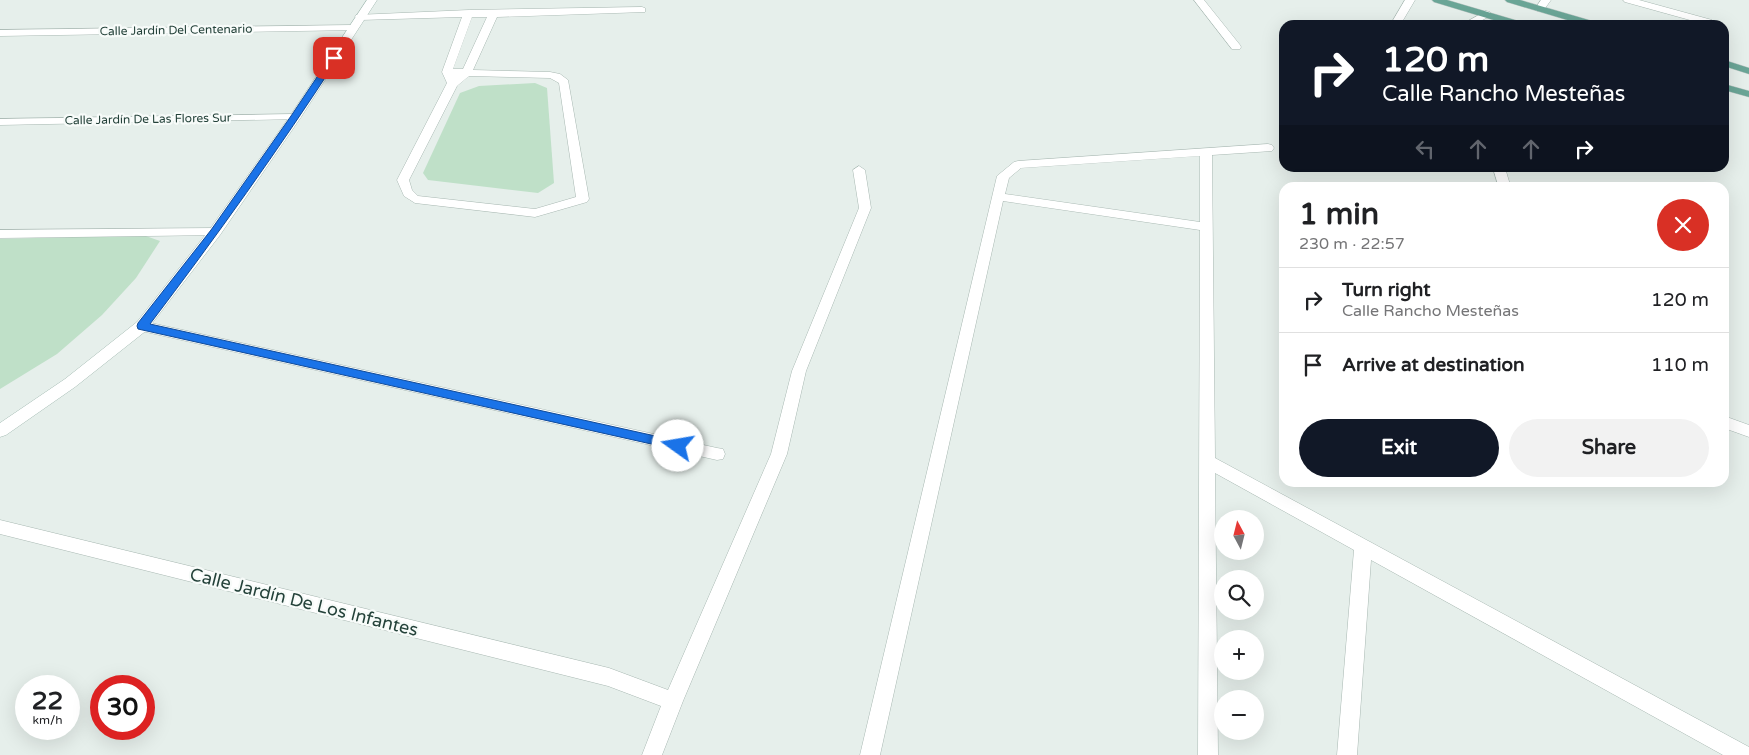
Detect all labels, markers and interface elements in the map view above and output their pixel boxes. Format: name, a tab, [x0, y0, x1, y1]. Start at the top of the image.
street label: Calle Jardín Del Centenario	[100, 22, 252, 38]
pin	[313, 37, 355, 79]
text: 120 m	[1382, 39, 1489, 81]
icon: right	[1299, 40, 1364, 105]
icon: arrive	[320, 44, 348, 72]
text: Calle Rancho Mesteñas	[1382, 81, 1625, 107]
street label: Calle Jardín De Las Flores Sur	[65, 111, 232, 127]
icon: left	[1411, 135, 1439, 163]
icon: ahead	[1464, 135, 1492, 163]
icon: ahead	[1517, 135, 1545, 163]
icon: right	[1570, 135, 1598, 163]
text: 1 min	[1299, 196, 1379, 233]
button: close	[1657, 199, 1709, 251]
text: 230 m · 22:57	[1299, 234, 1405, 254]
text: Turn right	[1342, 279, 1430, 301]
icon: right	[1299, 286, 1327, 314]
text: 120 m	[1651, 289, 1709, 311]
text: Calle Rancho Mesteñas	[1342, 301, 1519, 321]
icon: arrive	[1299, 351, 1327, 379]
text: Arrive at destination	[1342, 354, 1525, 376]
text: 110 m	[1651, 354, 1709, 376]
position arrow	[651, 419, 703, 471]
button: Exit	[1299, 419, 1499, 477]
button: Share	[1509, 419, 1709, 477]
north arrow	[1214, 510, 1264, 560]
map controls	[1214, 510, 1264, 740]
street label: Calle Jardín De Los Infantes	[188, 563, 420, 641]
button: search	[1214, 570, 1264, 620]
button: +	[1214, 630, 1264, 680]
speed limit sign: 30	[90, 675, 155, 740]
text: 22	[32, 686, 63, 716]
button: −	[1214, 690, 1264, 740]
text: km/h	[32, 713, 63, 727]

